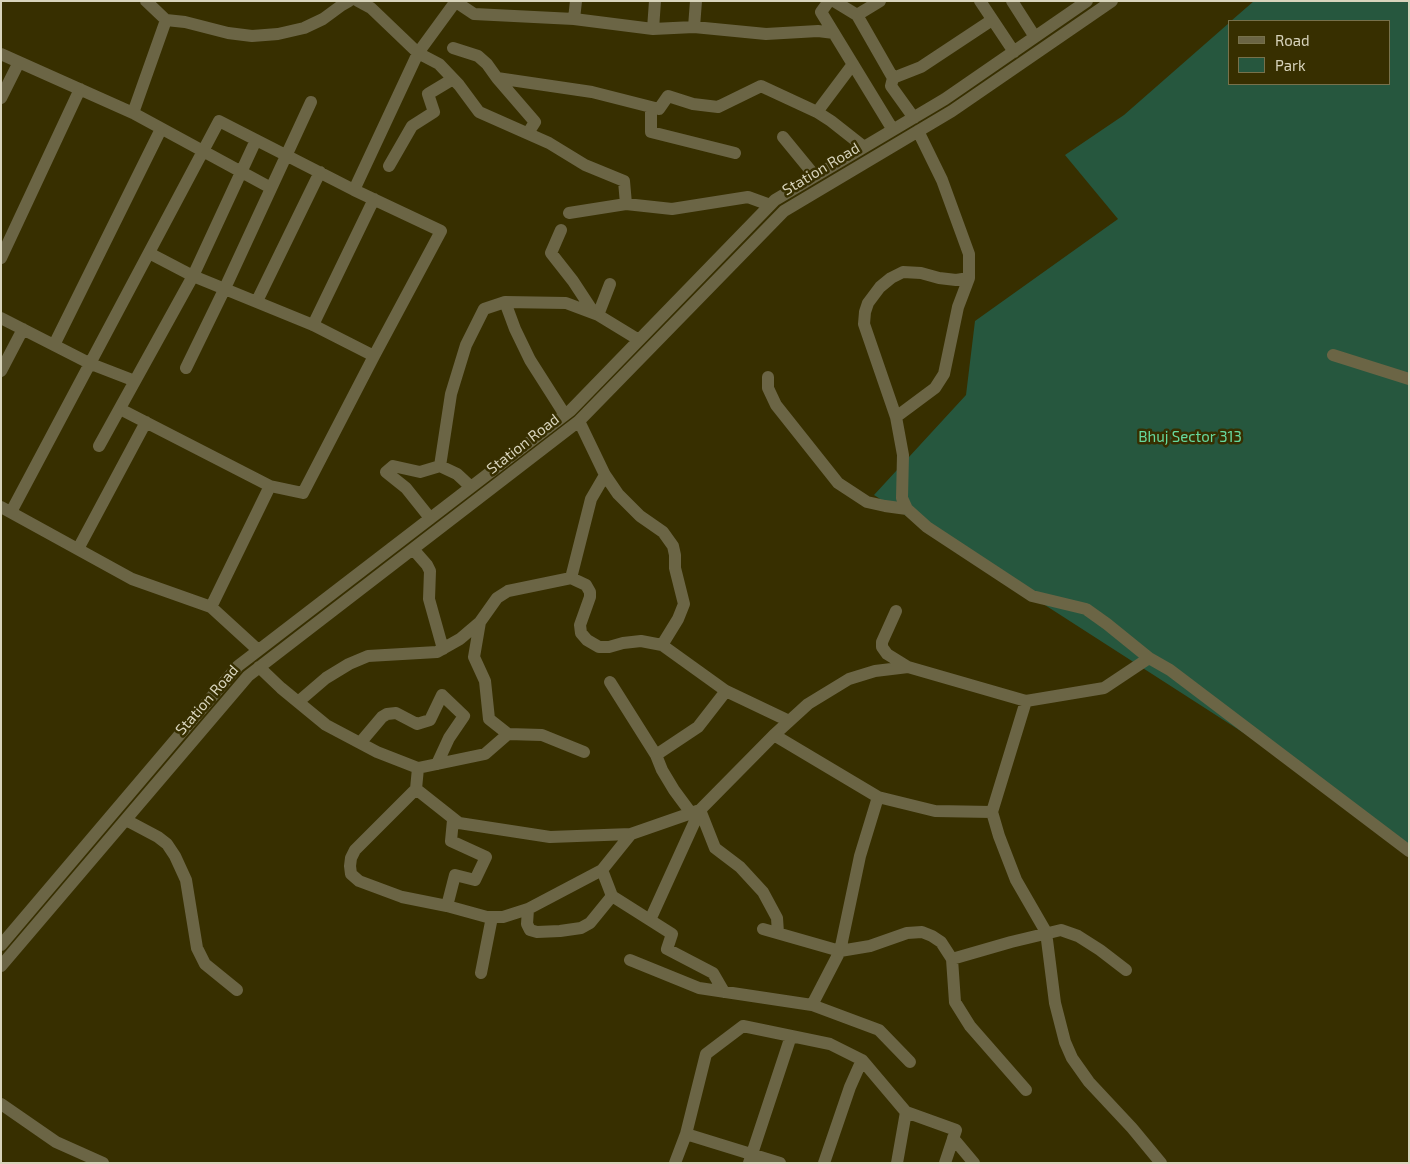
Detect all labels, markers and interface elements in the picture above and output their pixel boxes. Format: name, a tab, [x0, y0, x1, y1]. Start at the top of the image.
legend	[1228, 20, 1390, 85]
text: Road	[1275, 31, 1310, 49]
text: Park	[1275, 56, 1306, 74]
street label: Station Road	[779, 139, 863, 199]
street label: Station Road	[483, 410, 563, 478]
park label: Bhuj Sector 313	[1138, 428, 1242, 446]
street label: Station Road	[172, 661, 242, 739]

